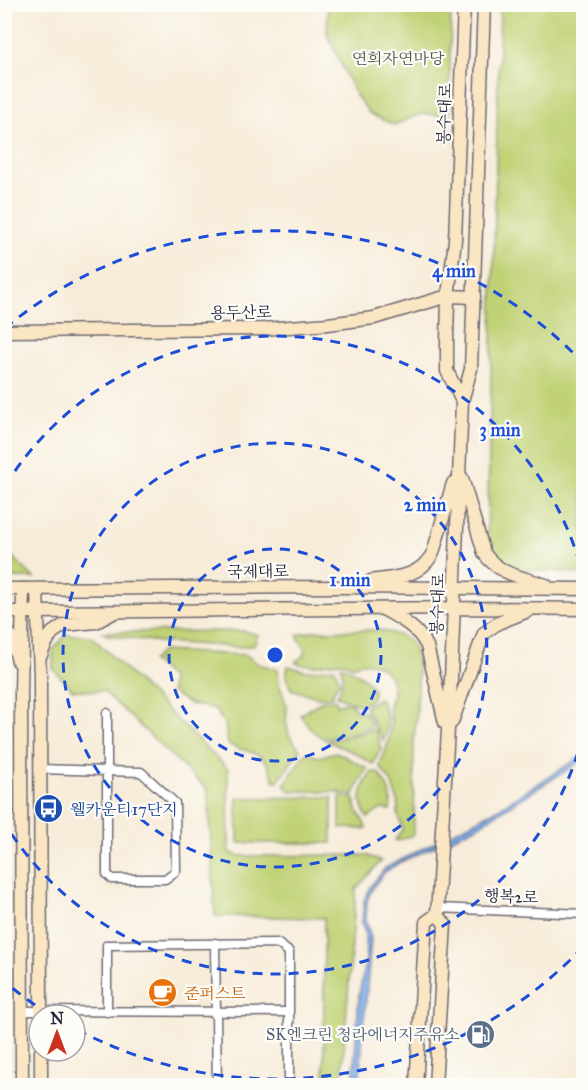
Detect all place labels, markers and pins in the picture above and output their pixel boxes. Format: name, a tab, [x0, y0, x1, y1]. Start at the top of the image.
centre of rings	[265, 645, 285, 665]
bus stop icon: 웰카운티17단지	[33, 793, 65, 825]
place label: 웰카운티17단지	[70, 800, 178, 819]
cafe icon: 준퍼스트	[147, 977, 179, 1009]
place label: 준퍼스트	[184, 984, 246, 1003]
fuel station icon: SK엔크린 청라에너지주유소	[465, 1018, 497, 1050]
place label: SK엔크린 청라에너지주유소	[266, 1025, 460, 1044]

